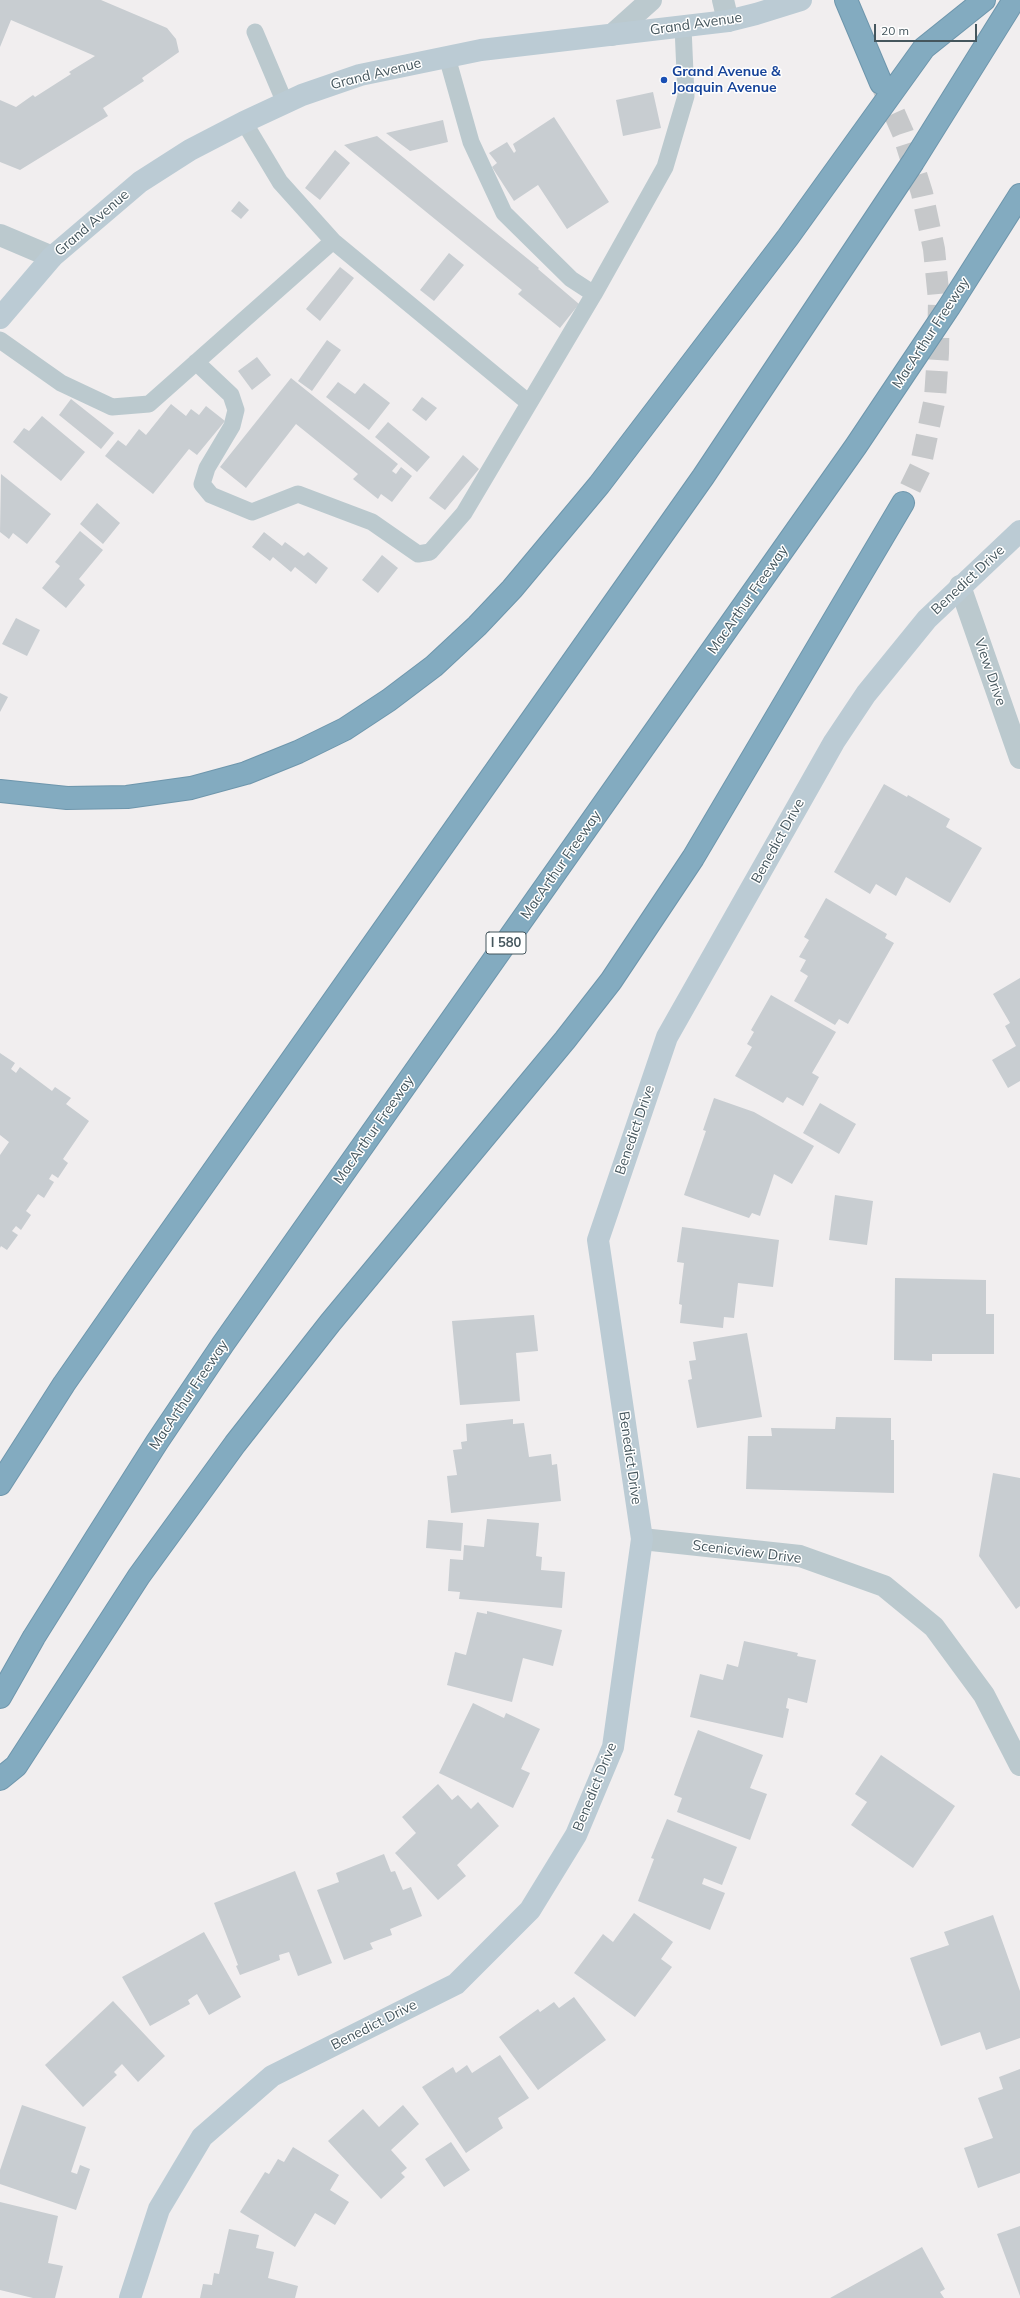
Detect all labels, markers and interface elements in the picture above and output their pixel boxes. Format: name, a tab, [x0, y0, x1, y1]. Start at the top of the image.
street label: Grand Avenue	[649, 9, 743, 39]
scale bar	[876, 16, 979, 42]
text: 20 m	[881, 23, 909, 38]
street label: Grand Avenue	[329, 55, 423, 93]
place label: Grand Avenue & Joaquin Avenue	[672, 64, 781, 96]
marker: Grand Avenue & Joaquin Avenue	[659, 75, 669, 85]
street label: Grand Avenue	[52, 186, 132, 260]
street label: MacArthur Freeway	[889, 274, 973, 392]
street label: MacArthur Freeway	[704, 542, 792, 658]
street label: Benedict Drive	[928, 542, 1008, 618]
street label: View Drive	[971, 636, 1009, 708]
street label: Benedict Drive	[748, 796, 808, 886]
street label: MacArthur Freeway	[517, 807, 605, 923]
road number: I 580	[486, 932, 526, 954]
street label: MacArthur Freeway	[330, 1072, 418, 1188]
street label: Benedict Drive	[612, 1083, 658, 1177]
street label: MacArthur Freeway	[146, 1337, 232, 1453]
street label: Benedict Drive	[615, 1410, 645, 1506]
street label: Scenicview Drive	[692, 1537, 802, 1567]
street label: Benedict Drive	[570, 1740, 620, 1834]
street label: Benedict Drive	[328, 1996, 420, 2054]

